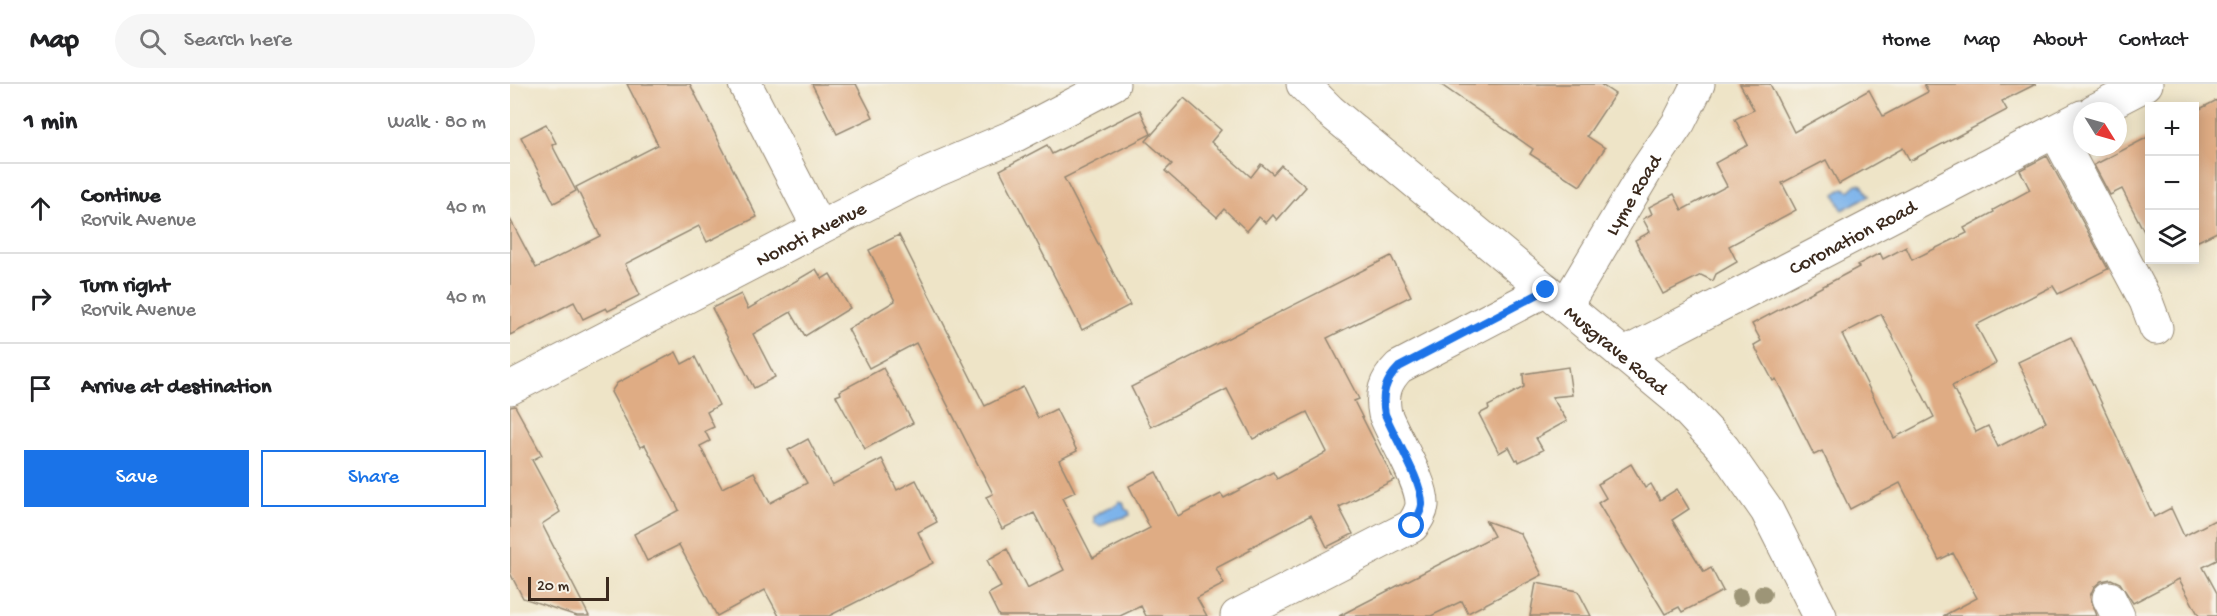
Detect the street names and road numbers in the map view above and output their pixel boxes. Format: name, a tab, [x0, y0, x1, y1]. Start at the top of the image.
street label: Lyme Road	[1602, 150, 1670, 241]
street label: Coronation Road	[1786, 196, 1923, 282]
street label: Nonoti Avenue	[753, 198, 871, 274]
street label: Musgrave Road	[1558, 302, 1673, 403]

